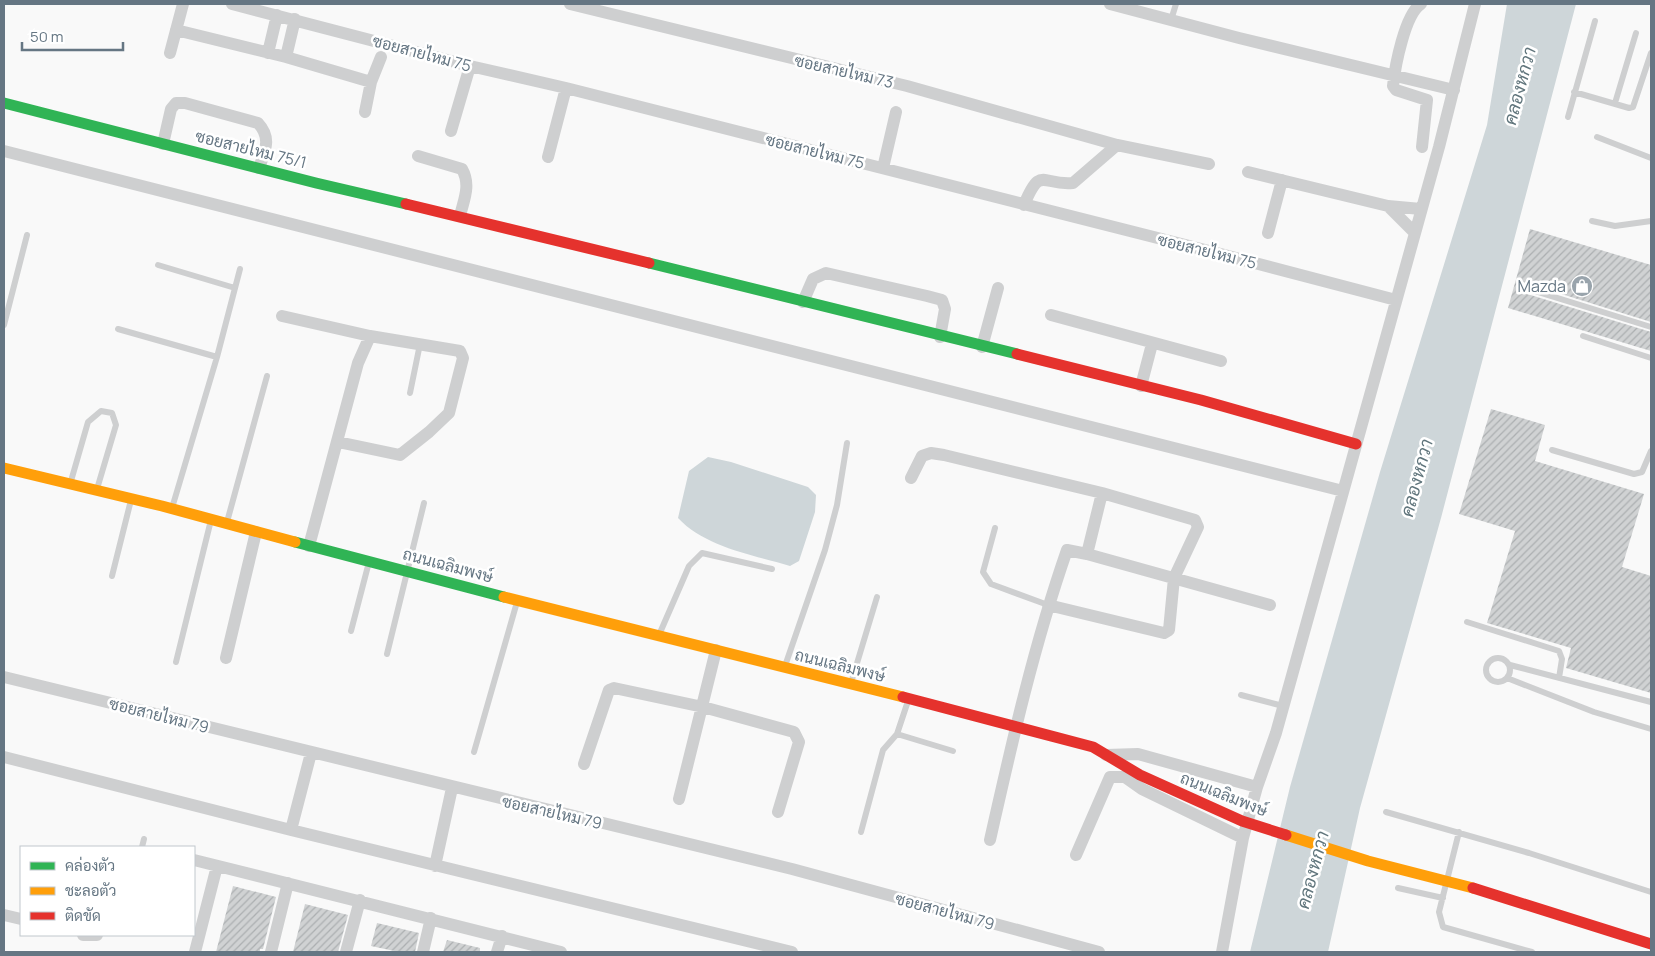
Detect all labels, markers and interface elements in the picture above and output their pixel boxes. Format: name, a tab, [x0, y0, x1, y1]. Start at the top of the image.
scale bar	[22, 20, 124, 52]
text: 50 m	[30, 26, 64, 47]
street label: ซอยสายไหม 75	[370, 29, 474, 77]
water label: คลองหกวา	[1497, 44, 1541, 127]
street label: ซอยสายไหม 73	[792, 49, 896, 93]
street label: ซอยสายไหม 75/1	[193, 125, 309, 173]
street label: ซอยสายไหม 75	[763, 128, 867, 174]
street label: ซอยสายไหม 75	[1155, 228, 1259, 274]
shop icon: Mazda	[1570, 274, 1594, 298]
place label: Mazda	[1517, 275, 1566, 297]
water label: คลองหกวา	[1394, 436, 1438, 519]
street label: ถนนเฉลิมพงษ์	[400, 541, 496, 588]
street label: ถนนเฉลิมพงษ์	[792, 642, 888, 687]
street label: ซอยสายไหม 79	[107, 692, 211, 738]
street label: ถนนเฉลิมพงษ์	[1177, 766, 1272, 822]
street label: ซอยสายไหม 79	[500, 790, 604, 834]
water label: คลองหกวา	[1290, 828, 1334, 911]
legend	[20, 846, 195, 936]
text: คล่องตัว	[65, 855, 115, 876]
text: ชะลอตัว	[65, 880, 116, 901]
street label: ซอยสายไหม 79	[893, 887, 997, 935]
text: ติดขัด	[65, 905, 101, 926]

